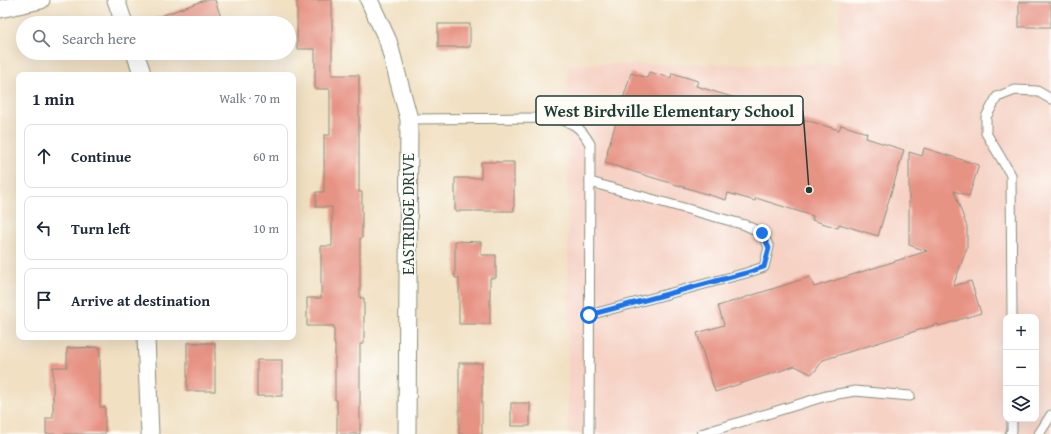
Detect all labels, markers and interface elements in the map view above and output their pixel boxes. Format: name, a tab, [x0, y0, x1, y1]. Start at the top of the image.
search box	[16, 16, 296, 60]
icon: search	[30, 27, 52, 49]
text: Search here	[62, 28, 136, 49]
text: 1 min	[32, 86, 74, 111]
text: Walk · 70 m	[219, 89, 280, 108]
callout: West Birdville Elementary School	[536, 96, 803, 125]
text: West Birdville Elementary School	[544, 98, 794, 123]
icon: ahead	[33, 145, 55, 167]
text: Continue	[71, 146, 132, 167]
text: 60 m	[253, 147, 279, 166]
street label: EASTRIDGE DRIVE	[396, 153, 420, 275]
icon: left	[33, 217, 55, 239]
text: Turn left	[71, 218, 130, 239]
text: 10 m	[253, 219, 279, 238]
route end	[753, 224, 771, 242]
icon: arrive	[33, 289, 55, 311]
text: Arrive at destination	[71, 290, 210, 311]
route start	[580, 306, 598, 324]
map controls	[1003, 314, 1039, 422]
button: +	[1003, 314, 1039, 350]
button: −	[1003, 350, 1039, 386]
button: layers	[1003, 386, 1039, 422]

